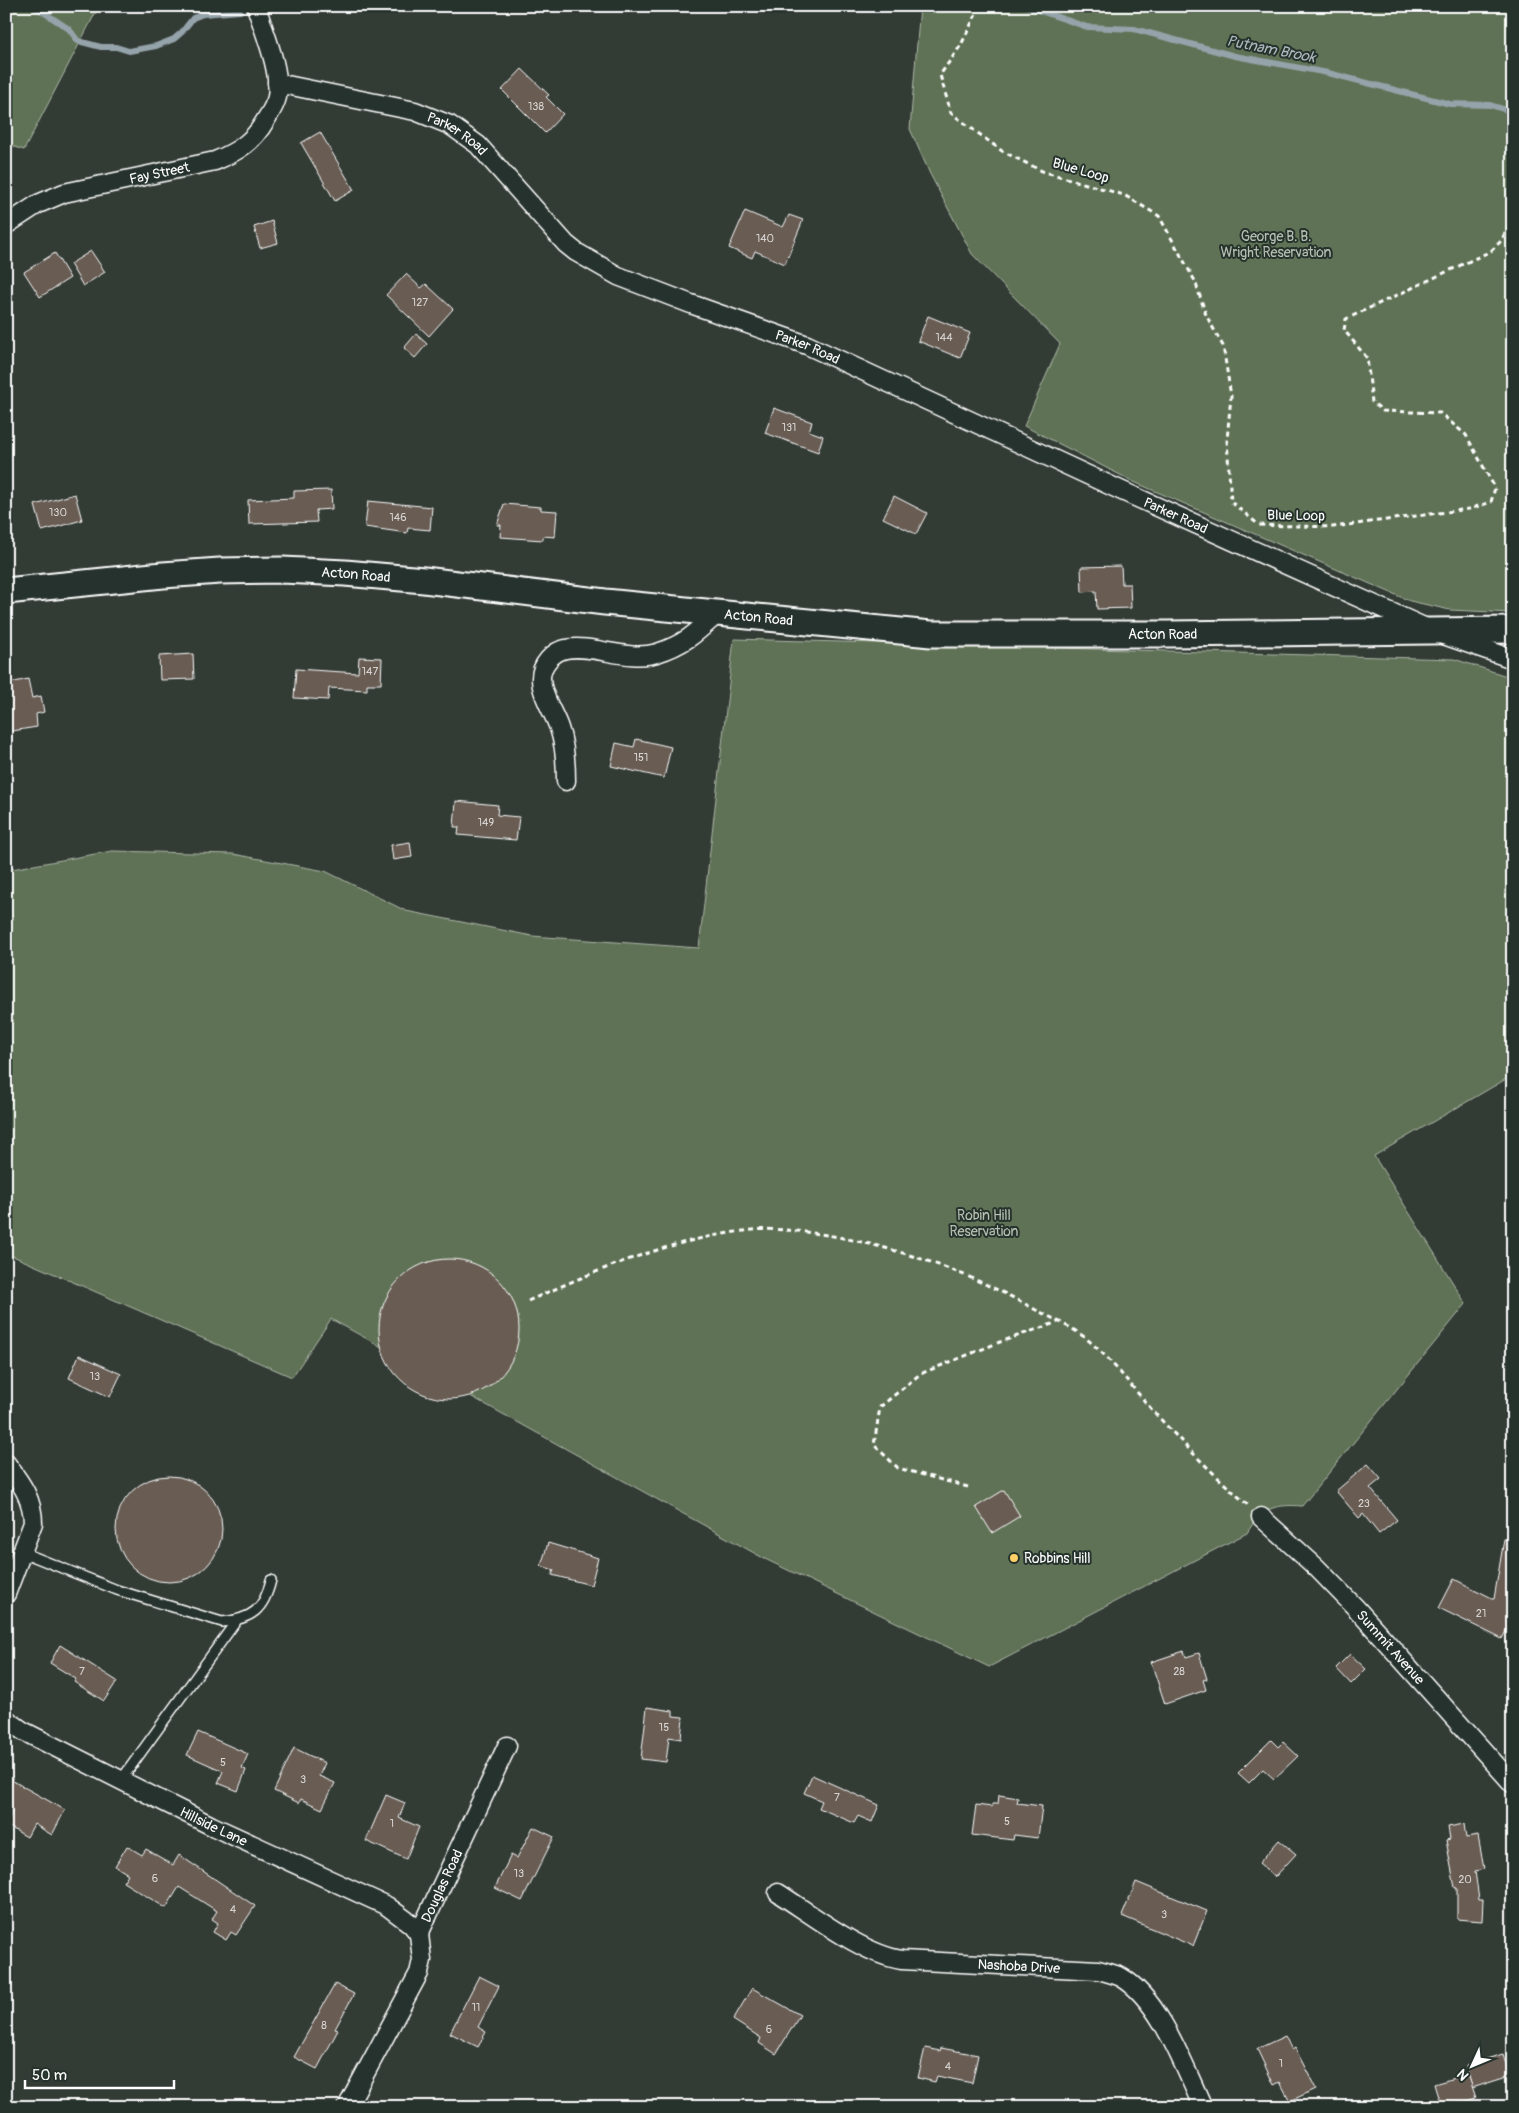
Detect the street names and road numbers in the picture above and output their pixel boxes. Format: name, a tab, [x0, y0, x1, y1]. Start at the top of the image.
street label: Parker Road	[425, 109, 491, 159]
street label: Blue Loop	[1051, 154, 1111, 187]
street label: Fay Street	[128, 159, 191, 188]
street label: Parker Road	[773, 326, 843, 368]
street label: Parker Road	[1141, 494, 1210, 538]
street label: Blue Loop	[1267, 506, 1325, 525]
street label: Acton Road	[321, 564, 391, 586]
street label: Acton Road	[723, 606, 794, 629]
street label: Acton Road	[1128, 626, 1198, 643]
street label: Summit Avenue	[1353, 1607, 1428, 1688]
street label: Hillside Lane	[177, 1803, 250, 1850]
street label: Douglas Road	[418, 1847, 466, 1925]
street label: Nashoba Drive	[977, 1956, 1061, 1977]

